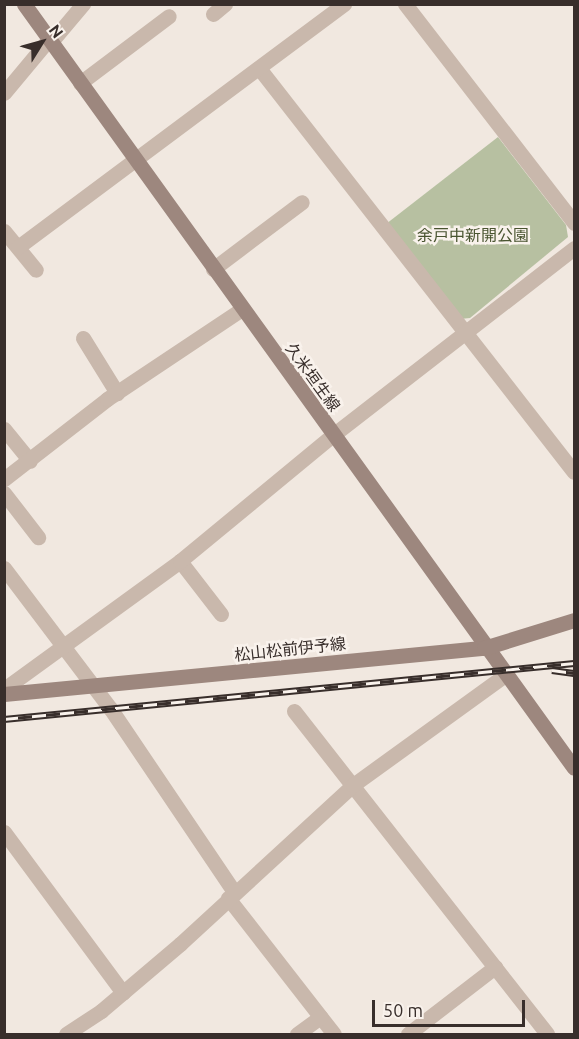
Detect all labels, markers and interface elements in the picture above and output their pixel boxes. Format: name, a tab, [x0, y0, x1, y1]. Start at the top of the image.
north arrow	[12, 12, 72, 72]
text: N	[46, 21, 67, 41]
park label: 余戸中新開公園	[417, 225, 529, 245]
street label: 久米垣生線	[282, 339, 344, 415]
street label: 松山松前伊予線	[233, 634, 347, 664]
scale bar	[375, 988, 528, 1026]
text: 50 m	[383, 1000, 423, 1020]

